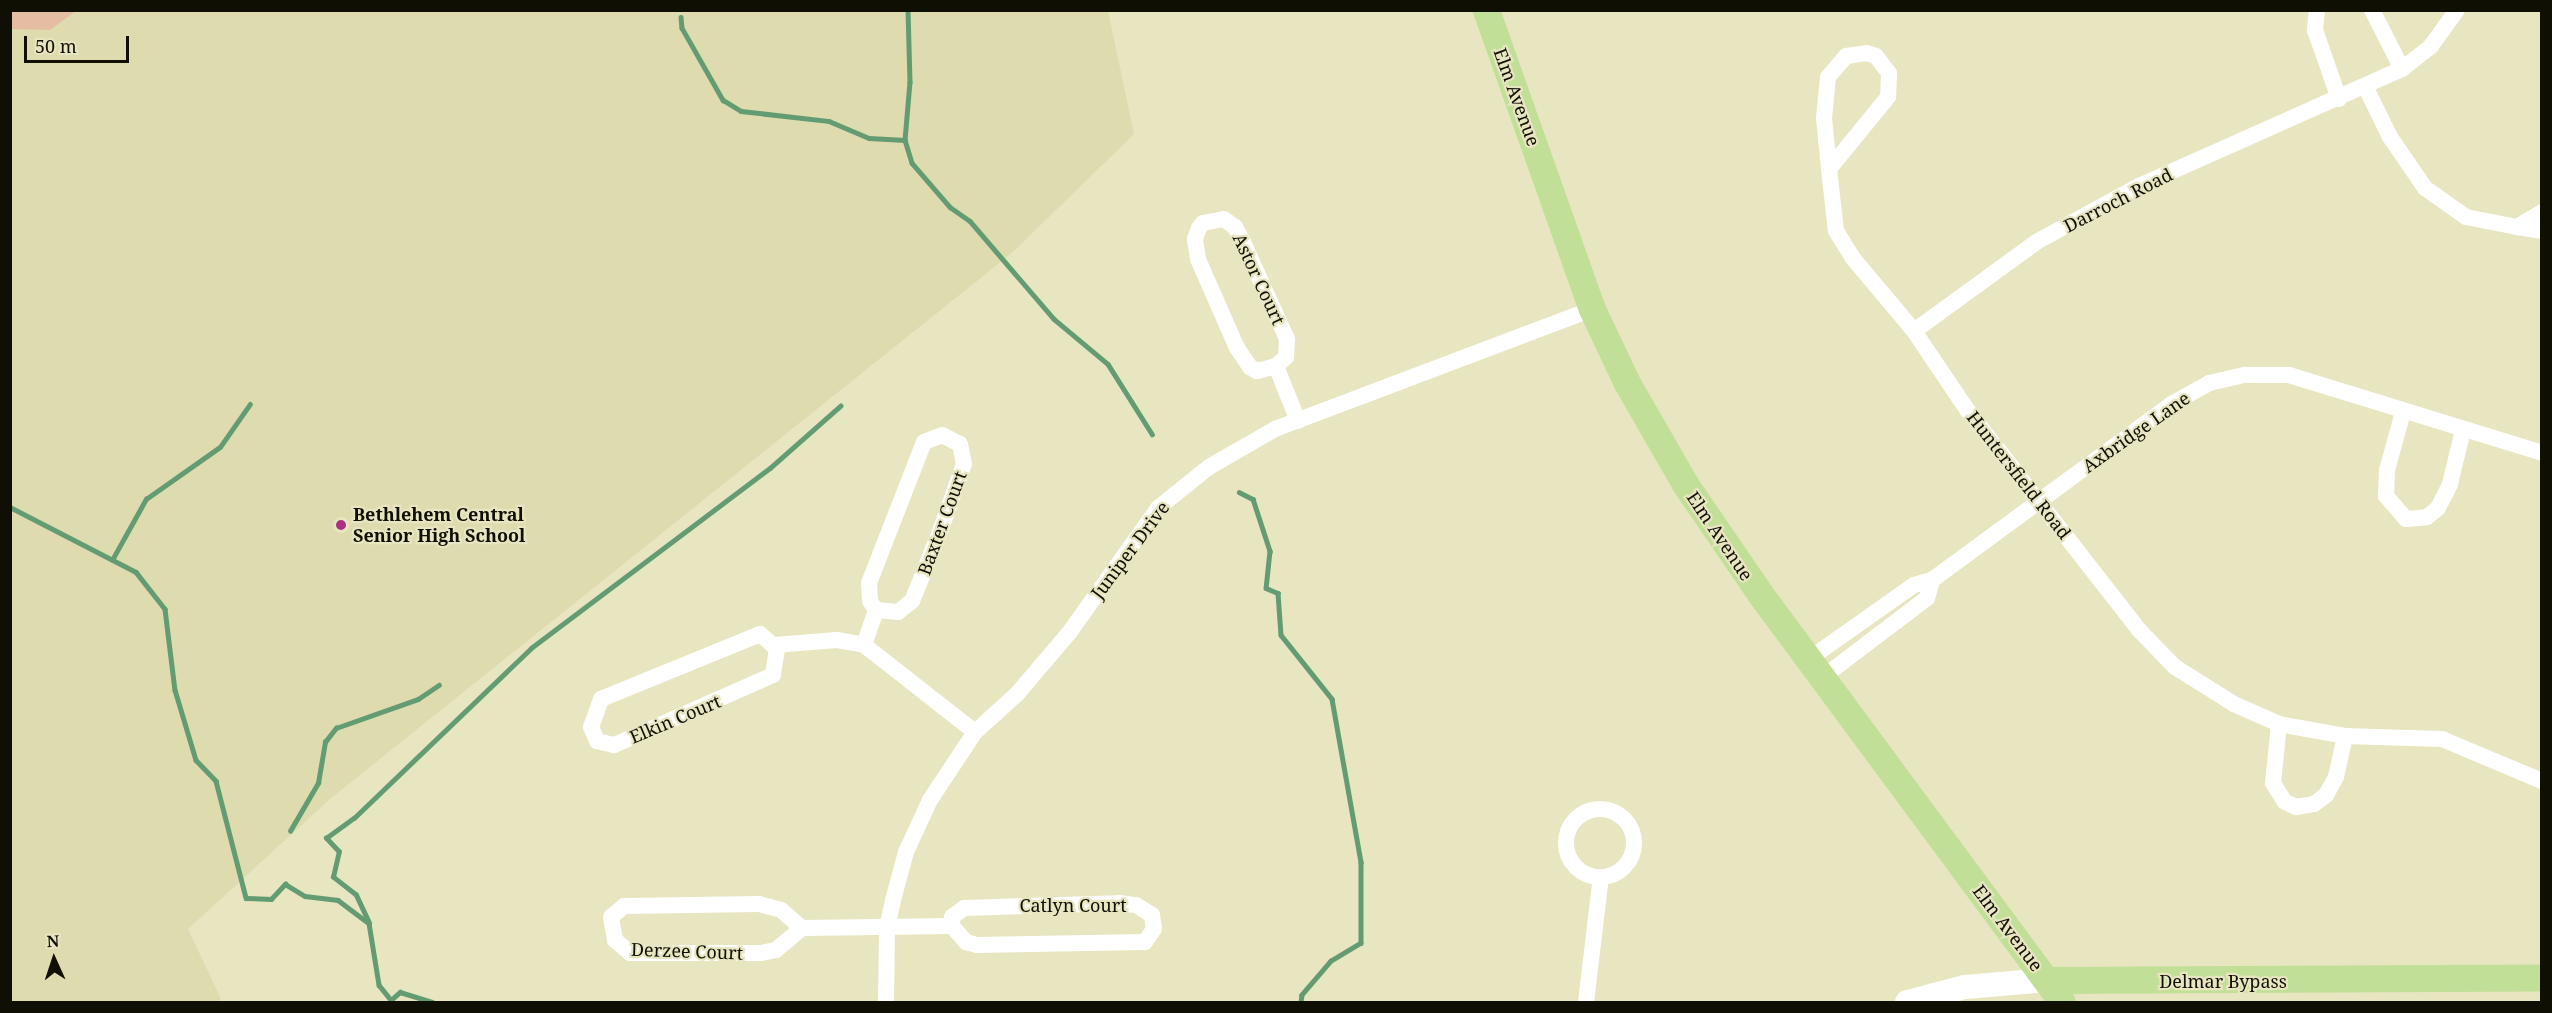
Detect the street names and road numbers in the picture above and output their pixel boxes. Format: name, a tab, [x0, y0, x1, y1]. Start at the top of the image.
street label: Elm Avenue	[1489, 45, 1545, 149]
street label: Darroch Road	[2060, 163, 2176, 237]
street label: Astor Court	[1228, 230, 1290, 328]
street label: Axbridge Lane	[2078, 387, 2194, 477]
street label: Huntersfield Road	[1962, 407, 2076, 543]
street label: Baxter Court	[913, 468, 971, 578]
street label: Elm Avenue	[1682, 487, 1758, 585]
street label: Juniper Drive	[1086, 497, 1174, 603]
street label: Elkin Court	[626, 690, 724, 748]
street label: Elm Avenue	[1968, 880, 2048, 976]
street label: Catlyn Court	[1019, 894, 1127, 916]
street label: Derzee Court	[631, 938, 743, 964]
street label: Delmar Bypass	[2159, 970, 2287, 992]

